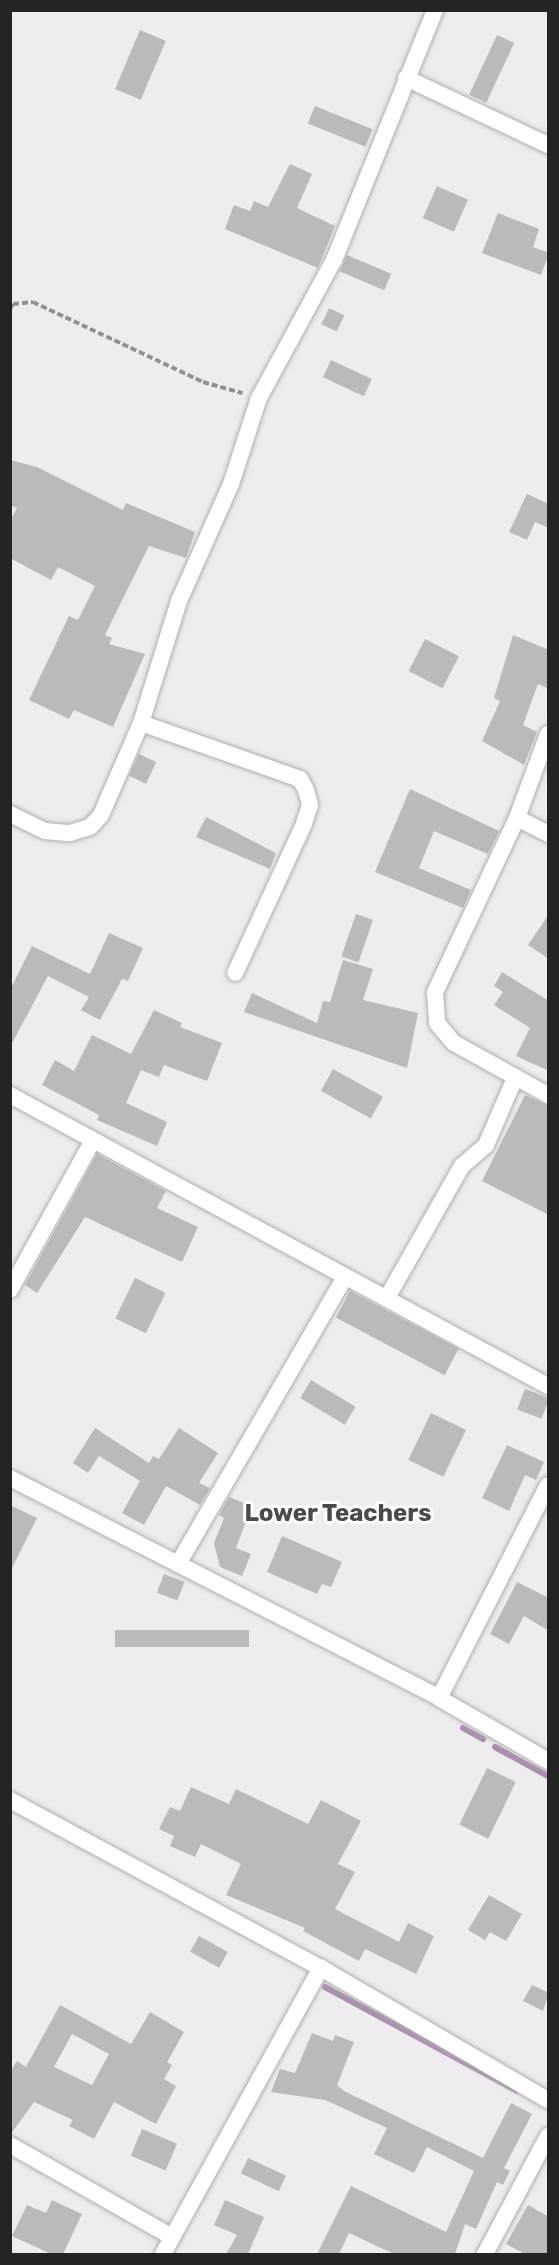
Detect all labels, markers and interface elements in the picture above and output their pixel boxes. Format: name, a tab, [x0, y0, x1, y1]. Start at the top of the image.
district label: Lower Teachers	[244, 1500, 432, 1528]

